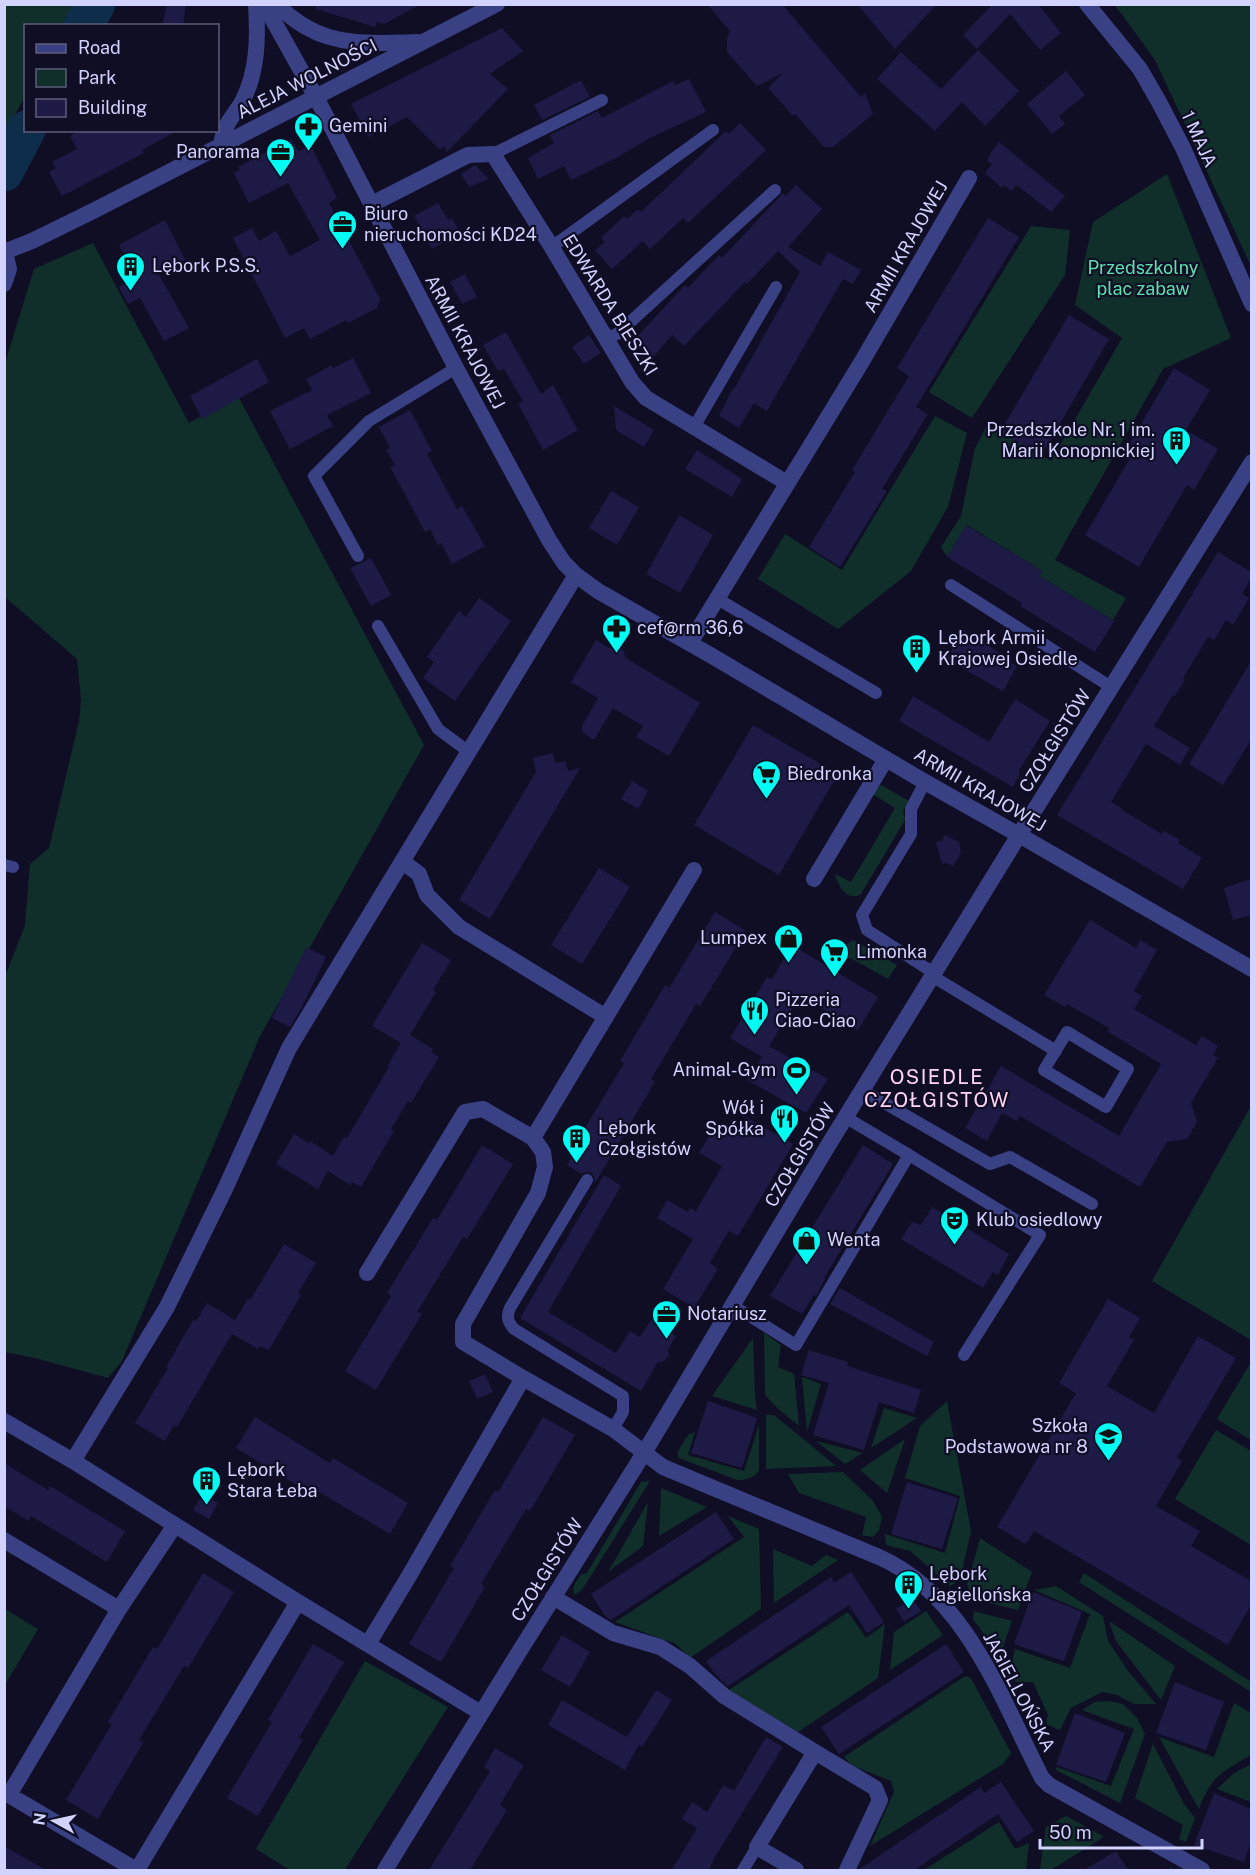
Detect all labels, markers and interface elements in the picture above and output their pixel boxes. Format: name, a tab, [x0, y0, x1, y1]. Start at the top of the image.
legend	[24, 24, 219, 132]
street label: ALEJA WOLNOŚCI	[233, 33, 380, 123]
text: Road	[78, 37, 121, 58]
text: Park	[78, 67, 116, 88]
text: Building	[78, 97, 147, 118]
street label: 1 MAJA	[1177, 107, 1222, 170]
pharmacy icon: Gemini	[292, 110, 324, 152]
place label: Gemini	[329, 115, 387, 136]
office icon: Panorama	[265, 136, 297, 178]
place label: Panorama	[176, 141, 260, 162]
street label: ARMII KRAJOWEJ	[859, 177, 952, 316]
place label: Biuro nieruchomości KD24	[364, 203, 537, 245]
office icon: Biuro nieruchomości KD24	[327, 208, 359, 250]
street label: EDWARDA BIESZKI	[559, 231, 662, 379]
building icon: Lębork P.S.S.	[115, 250, 147, 292]
place label: Lębork P.S.S.	[152, 255, 260, 276]
park label: Przedszkolny plac zabaw	[1088, 257, 1199, 299]
street label: ARMII KRAJOWEJ	[421, 271, 510, 412]
place label: Przedszkole Nr. 1 im. Marii Konopnickiej	[986, 419, 1155, 461]
building icon: Przedszkole Nr. 1 im. Marii Konopnickiej	[1160, 424, 1192, 466]
pharmacy icon: cef@rm 36,6	[600, 612, 632, 654]
place label: cef@rm 36,6	[637, 617, 744, 638]
place label: Lębork Armii Krajowej Osiedle	[938, 627, 1078, 669]
building icon: Lębork Armii Krajowej Osiedle	[901, 632, 933, 674]
street label: CZOŁGISTÓW	[1014, 685, 1095, 796]
street label: ARMII KRAJOWEJ	[911, 743, 1050, 836]
supermarket icon: Biedronka	[750, 758, 782, 800]
place label: Biedronka	[787, 763, 872, 784]
shop icon: Lumpex	[772, 922, 804, 964]
place label: Lumpex	[700, 927, 767, 948]
supermarket icon: Limonka	[819, 936, 851, 978]
place label: Limonka	[856, 941, 927, 962]
place label: Pizzeria Ciao-Ciao	[775, 989, 856, 1031]
restaurant icon: Pizzeria Ciao-Ciao	[738, 994, 770, 1036]
sports icon: Animal-Gym	[781, 1054, 813, 1096]
place label: Animal-Gym	[672, 1059, 776, 1080]
district label: OSIEDLE CZOŁGISTÓW	[864, 1065, 1010, 1112]
place label: Wół i Spółka	[705, 1097, 764, 1139]
street label: CZOŁGISTÓW	[759, 1098, 839, 1211]
restaurant icon: Wół i Spółka	[769, 1102, 801, 1144]
place label: Lębork Czołgistów	[598, 1117, 691, 1159]
building icon: Lębork Czołgistów	[561, 1122, 593, 1164]
theatre icon: Klub osiedlowy	[939, 1204, 971, 1246]
place label: Klub osiedlowy	[976, 1209, 1103, 1230]
shop icon: Wenta	[790, 1224, 822, 1266]
place label: Wenta	[827, 1229, 880, 1250]
office icon: Notariusz	[650, 1298, 682, 1340]
place label: Notariusz	[687, 1303, 767, 1324]
place label: Szkoła Podstawowa nr 8	[945, 1415, 1088, 1457]
school or university icon: Szkoła Podstawowa nr 8	[1093, 1420, 1125, 1462]
place label: Lębork Stara Łeba	[227, 1459, 318, 1501]
building icon: Lębork Stara Łeba	[190, 1464, 222, 1506]
street label: CZOŁGISTÓW	[506, 1514, 587, 1625]
place label: Lębork Jagiellońska	[929, 1563, 1031, 1605]
building icon: Lębork Jagiellońska	[892, 1568, 924, 1610]
street label: JAGIELLOŃSKA	[979, 1628, 1061, 1755]
north arrow	[24, 1791, 84, 1851]
text: N	[29, 1811, 50, 1827]
scale bar	[1040, 1812, 1202, 1850]
text: 50 m	[1049, 1822, 1092, 1843]

